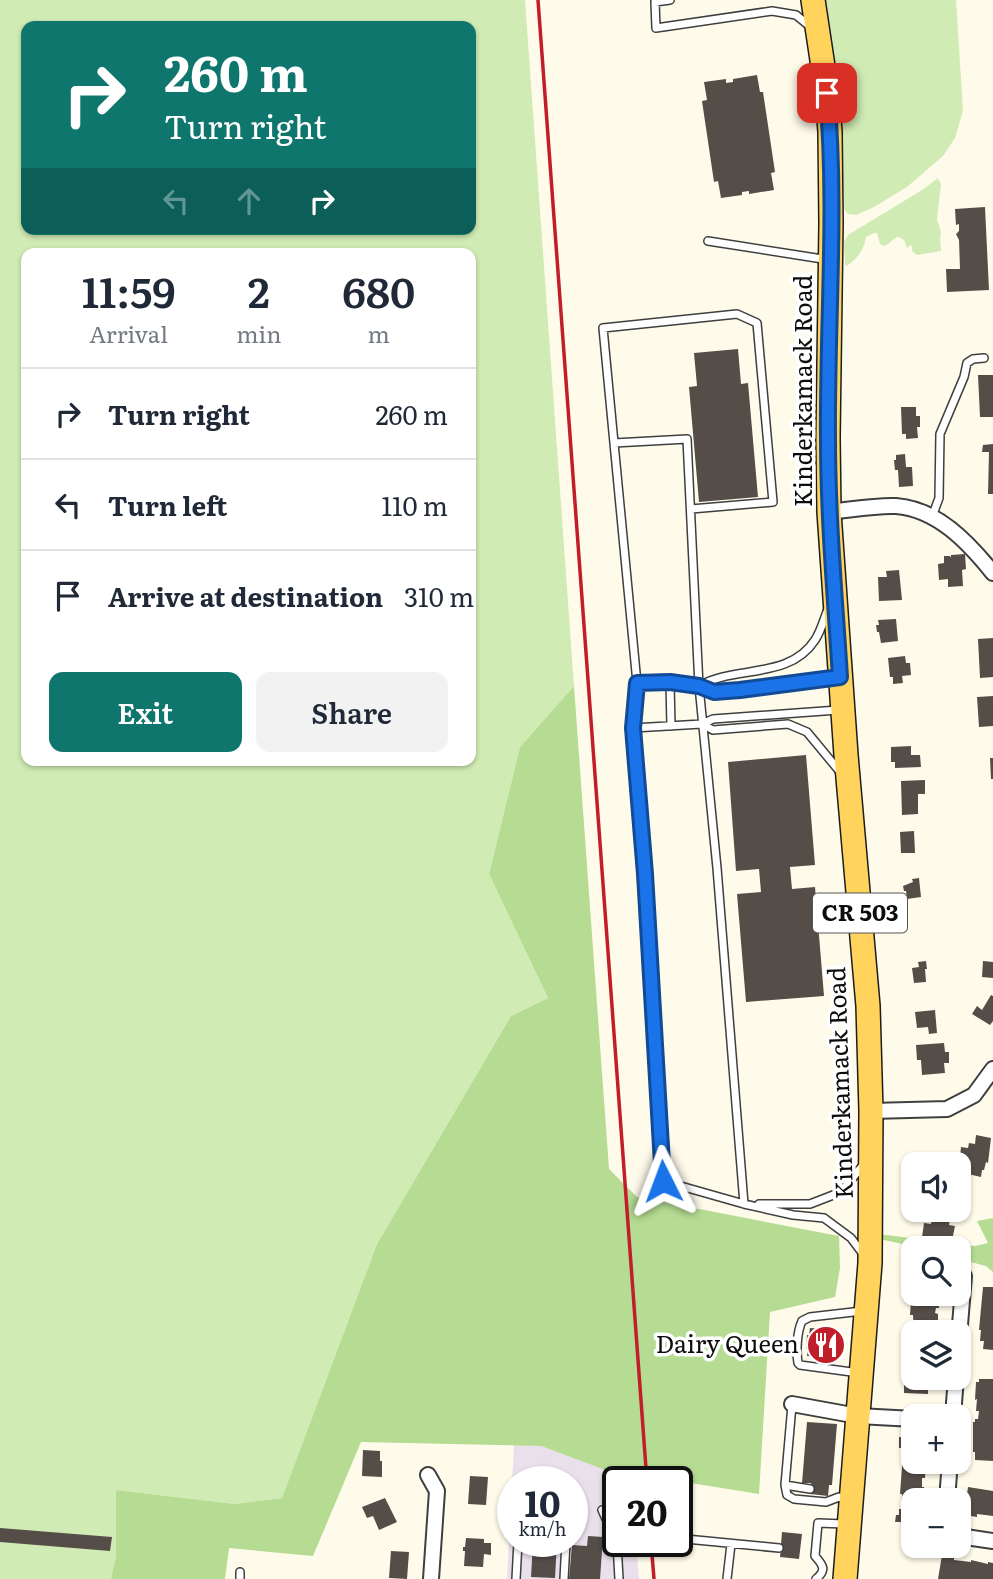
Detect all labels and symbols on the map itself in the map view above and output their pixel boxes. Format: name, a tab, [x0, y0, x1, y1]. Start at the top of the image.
pin	[797, 63, 857, 123]
street label: Kinderkamack Road	[784, 275, 819, 507]
road number: CR 503	[813, 893, 907, 932]
street label: Kinderkamack Road	[817, 966, 860, 1200]
position arrow	[626, 1144, 700, 1218]
restaurant icon: Dairy Queen	[805, 1324, 847, 1366]
place label: Dairy Queen	[656, 1325, 799, 1360]
speed limit sign: 20	[602, 1466, 693, 1557]

